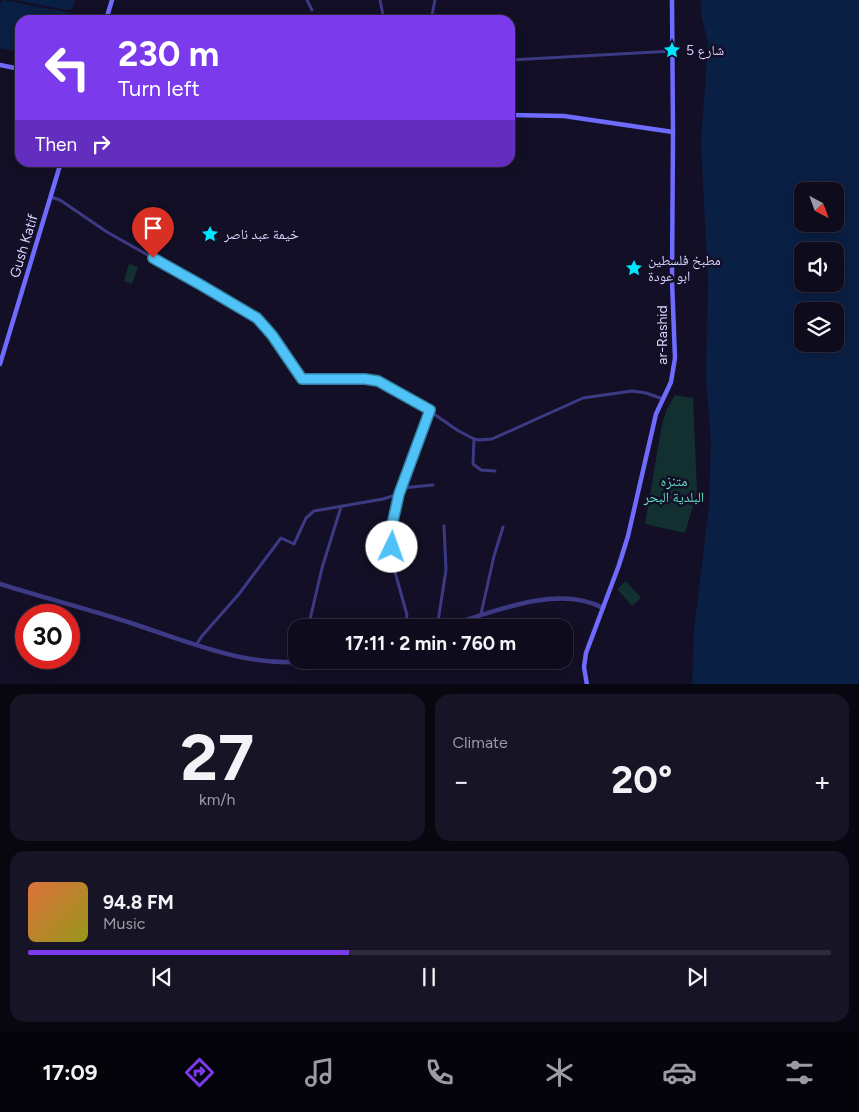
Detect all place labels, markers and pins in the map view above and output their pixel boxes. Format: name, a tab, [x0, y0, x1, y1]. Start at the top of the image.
place icon: شارع 5	[662, 40, 682, 60]
place label: شارع 5	[686, 42, 724, 60]
pin	[132, 207, 174, 258]
place icon: خيمة عبد ناصر	[200, 224, 220, 244]
place label: خيمة عبد ناصر	[223, 226, 299, 243]
place label: مطبخ فلسطين ابو عودة	[648, 252, 721, 285]
place icon: مطبخ فلسطين ابو عودة	[624, 258, 644, 278]

